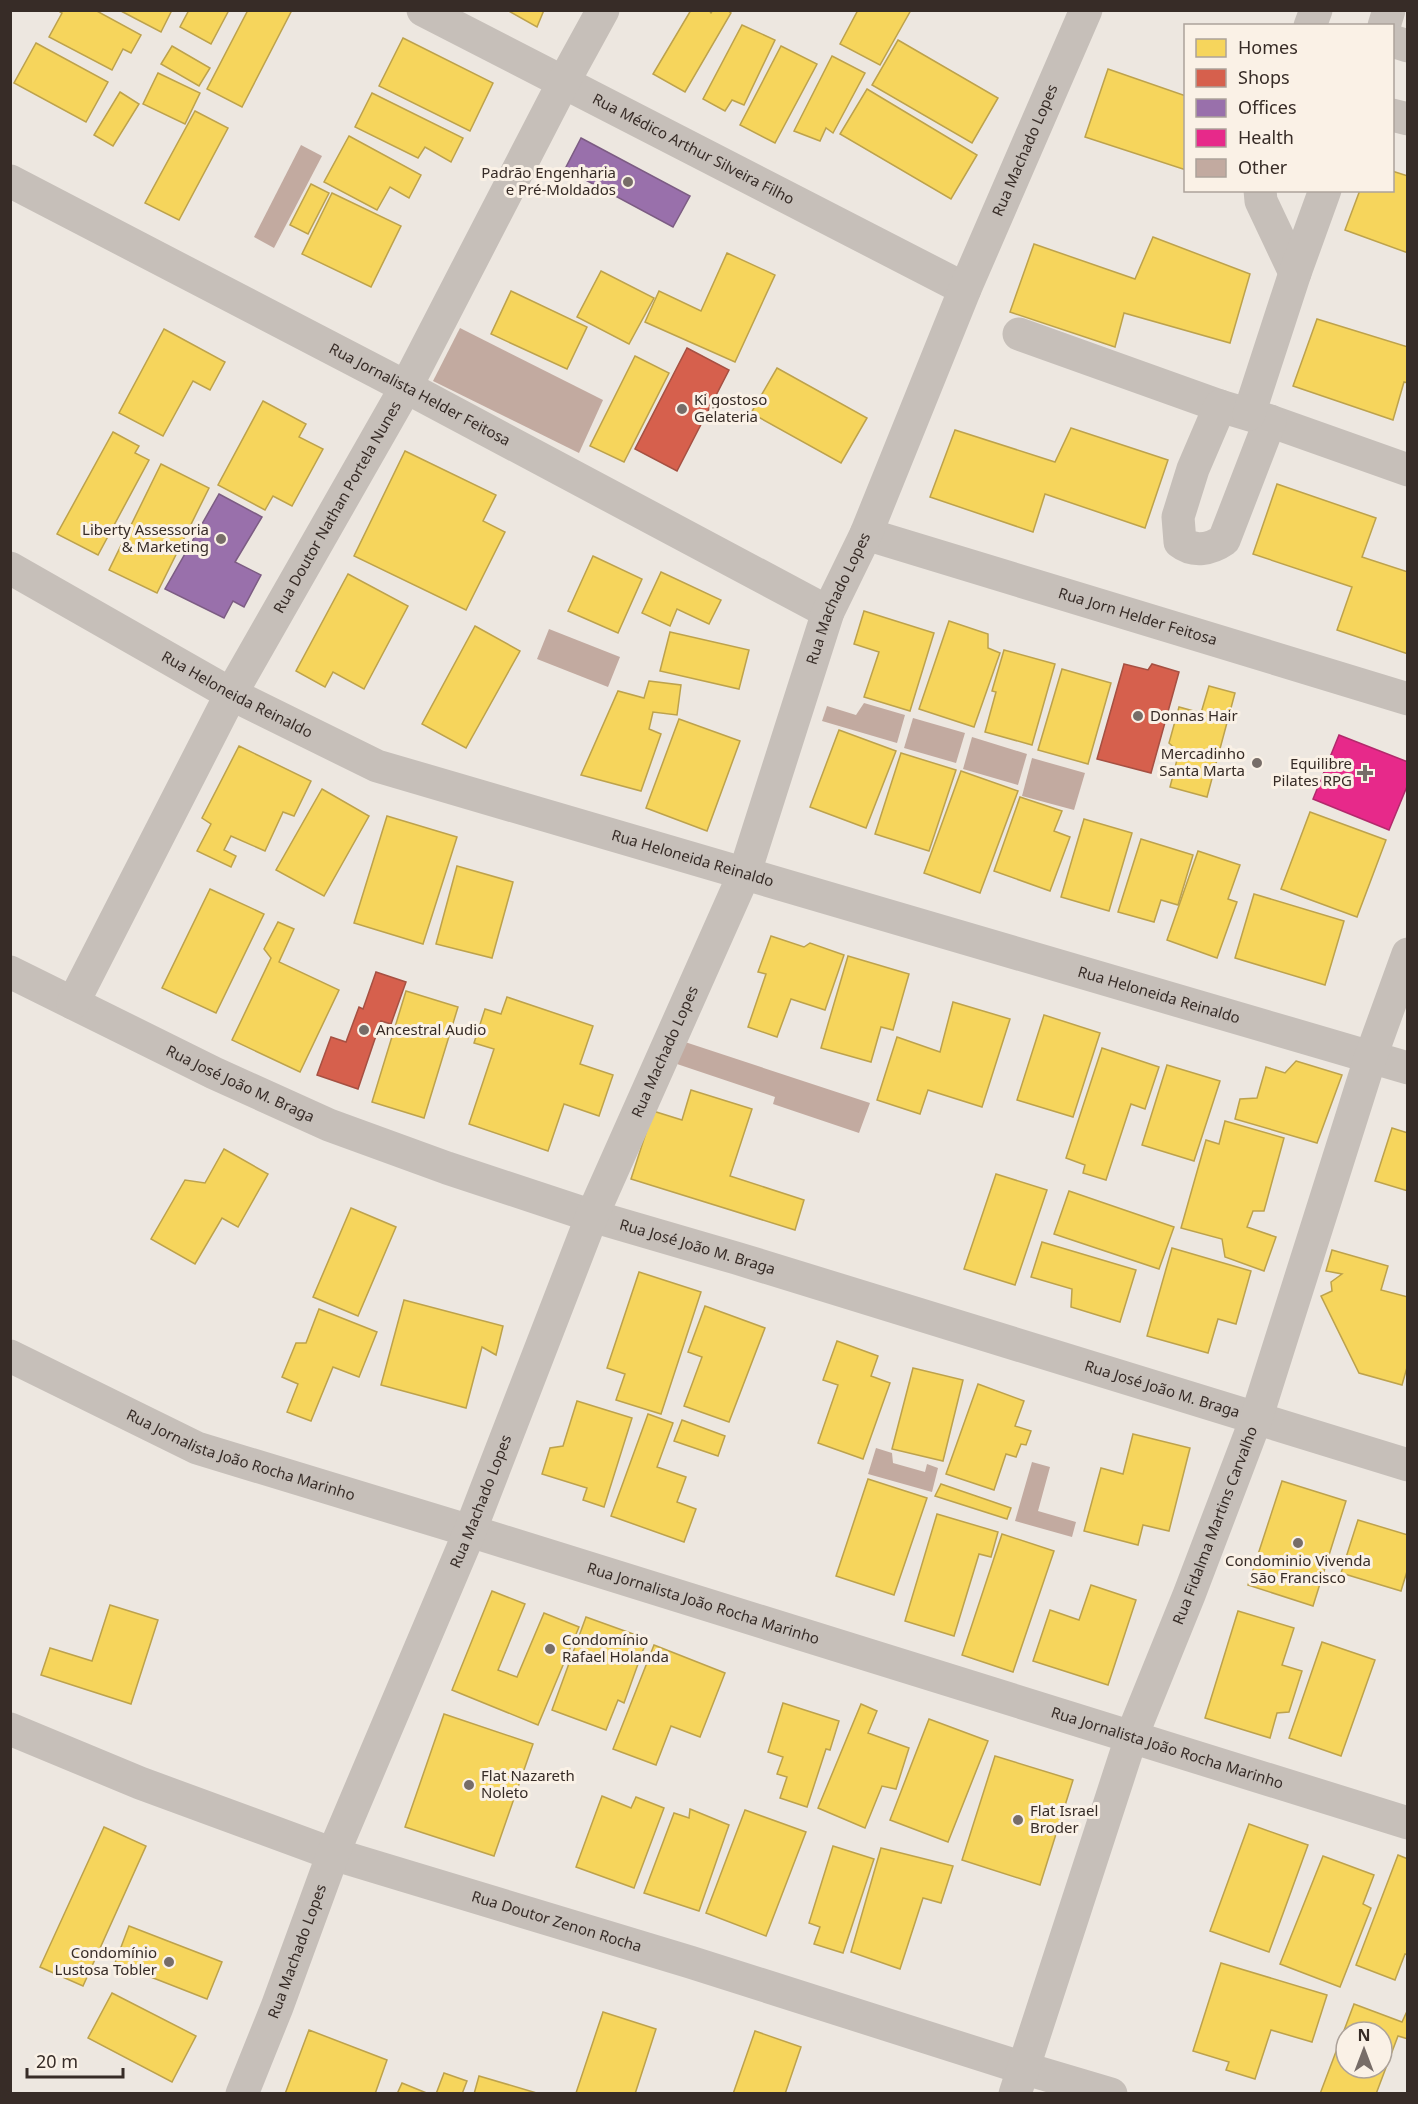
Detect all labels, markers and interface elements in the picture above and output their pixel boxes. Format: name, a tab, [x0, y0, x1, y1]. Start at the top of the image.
legend	[1184, 24, 1394, 192]
text: Homes	[1238, 35, 1298, 59]
text: Shops	[1238, 65, 1290, 89]
street label: Rua Machado Lopes	[987, 81, 1062, 219]
street label: Rua Médico Arthur Silveira Filho	[589, 88, 798, 208]
text: Offices	[1238, 95, 1297, 119]
text: Health	[1238, 125, 1294, 149]
text: Other	[1238, 155, 1288, 179]
place label: Padrão Engenharia e Pré-Moldados	[481, 162, 616, 199]
marker: Padrão Engenharia e Pré-Moldados	[621, 175, 635, 189]
street label: Rua Jornalista Helder Feitosa	[326, 338, 514, 450]
place label: Ki gostoso Gelateria	[694, 389, 767, 426]
street label: Rua Doutor Nathan Portela Nunes	[268, 397, 405, 616]
marker: Ki gostoso Gelateria	[675, 402, 689, 416]
place label: Liberty Assessoria & Marketing	[82, 519, 209, 556]
street label: Rua Machado Lopes	[801, 529, 874, 667]
marker: Liberty Assessoria & Marketing	[214, 532, 228, 546]
street label: Rua Jorn Helder Feitosa	[1056, 582, 1220, 649]
street label: Rua Heloneida Reinaldo	[158, 646, 316, 742]
place label: Donnas Hair	[1150, 705, 1238, 725]
marker: Donnas Hair	[1131, 709, 1145, 723]
place label: Mercadinho Santa Marta	[1159, 743, 1245, 780]
place label: Equilibre Pilates RPG	[1272, 753, 1352, 790]
marker: Mercadinho Santa Marta	[1250, 756, 1264, 770]
marker: Equilibre Pilates RPG	[1356, 764, 1374, 782]
street label: Rua Heloneida Reinaldo	[609, 824, 776, 891]
street label: Rua Heloneida Reinaldo	[1076, 961, 1243, 1027]
street label: Rua Machado Lopes	[626, 983, 702, 1120]
place label: Ancestral Audio	[376, 1019, 486, 1039]
marker: Ancestral Audio	[357, 1023, 371, 1037]
street label: Rua José João M. Braga	[163, 1040, 318, 1126]
street label: Rua José João M. Braga	[617, 1214, 778, 1279]
street label: Rua José João M. Braga	[1082, 1355, 1243, 1422]
street label: Rua Jornalista João Rocha Marinho	[123, 1404, 358, 1505]
street label: Rua Fidalma Martins Carvalho	[1167, 1423, 1261, 1627]
street label: Rua Machado Lopes	[444, 1432, 515, 1571]
marker: Condominio Vivenda São Francisco	[1291, 1536, 1305, 1550]
place label: Condominio Vivenda São Francisco	[1225, 1550, 1371, 1587]
street label: Rua Jornalista João Rocha Marinho	[585, 1557, 822, 1648]
place label: Condomínio Rafael Holanda	[562, 1629, 669, 1666]
marker: Condomínio Rafael Holanda	[543, 1642, 557, 1656]
street label: Rua Jornalista João Rocha Marinho	[1049, 1702, 1286, 1793]
place label: Flat Nazareth Noleto	[481, 1765, 575, 1802]
marker: Flat Nazareth Noleto	[462, 1778, 476, 1792]
place label: Flat Israel Broder	[1030, 1800, 1098, 1837]
marker: Flat Israel Broder	[1011, 1813, 1025, 1827]
street label: Rua Machado Lopes	[262, 1881, 330, 2021]
street label: Rua Doutor Zenon Rocha	[469, 1886, 644, 1956]
place label: Condomínio Lustosa Tobler	[55, 1942, 157, 1979]
marker: Condomínio Lustosa Tobler	[162, 1955, 176, 1969]
north arrow	[1334, 2020, 1394, 2080]
text: N	[1357, 2024, 1371, 2046]
scale bar	[27, 2041, 123, 2079]
text: 20 m	[36, 2049, 78, 2073]

